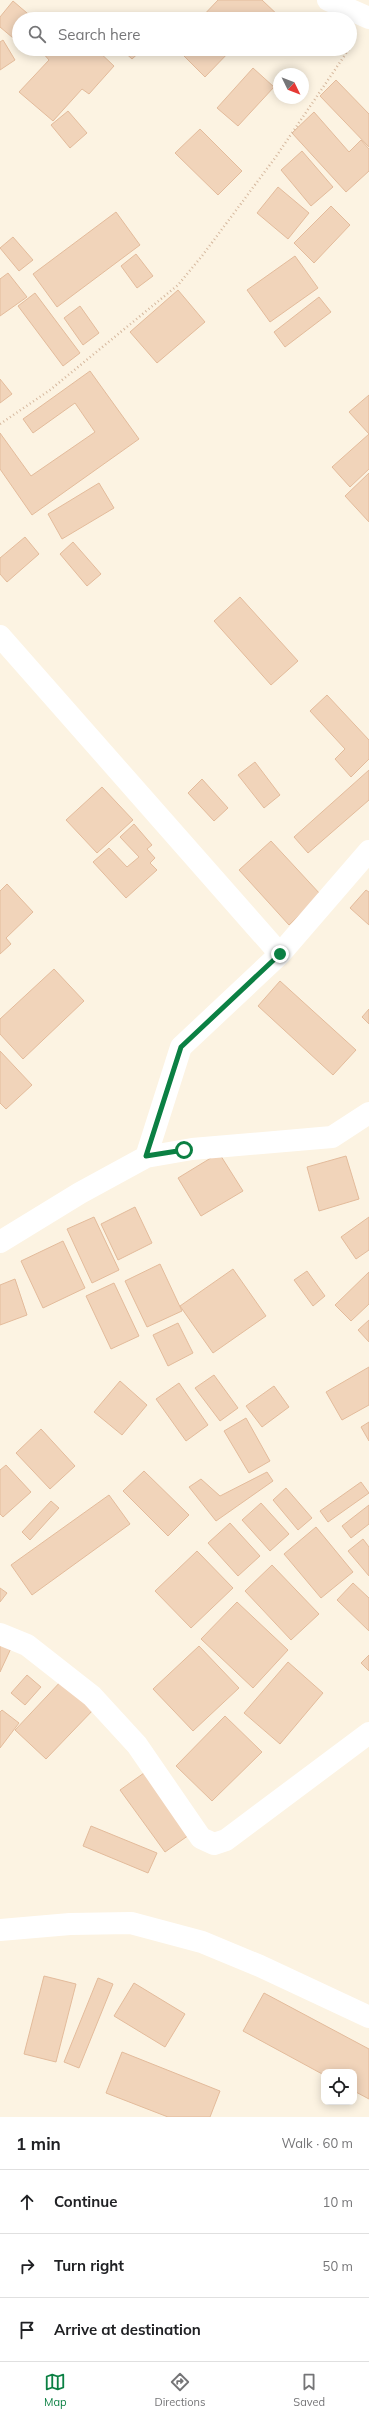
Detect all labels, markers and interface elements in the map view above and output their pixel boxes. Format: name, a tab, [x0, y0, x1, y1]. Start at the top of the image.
search box	[12, 12, 357, 56]
icon: search	[26, 23, 48, 45]
text: Search here	[58, 25, 140, 44]
north arrow	[273, 68, 309, 104]
route end	[271, 945, 289, 963]
route start	[175, 1141, 193, 1159]
map controls	[321, 2069, 357, 2105]
button: locate	[321, 2069, 357, 2105]
text: 1 min	[16, 2133, 61, 2154]
text: Walk · 60 m	[282, 2135, 353, 2151]
icon: ahead	[16, 2191, 38, 2213]
text: Continue	[54, 2192, 117, 2211]
text: 10 m	[323, 2194, 353, 2210]
icon: right	[16, 2255, 38, 2277]
text: Turn right	[54, 2256, 124, 2275]
text: 50 m	[323, 2258, 353, 2274]
icon: arrive	[16, 2319, 38, 2341]
text: Arrive at destination	[54, 2320, 201, 2339]
tab: Map	[44, 2371, 67, 2409]
tab: Directions	[155, 2371, 205, 2409]
tab: Saved	[293, 2371, 325, 2409]

